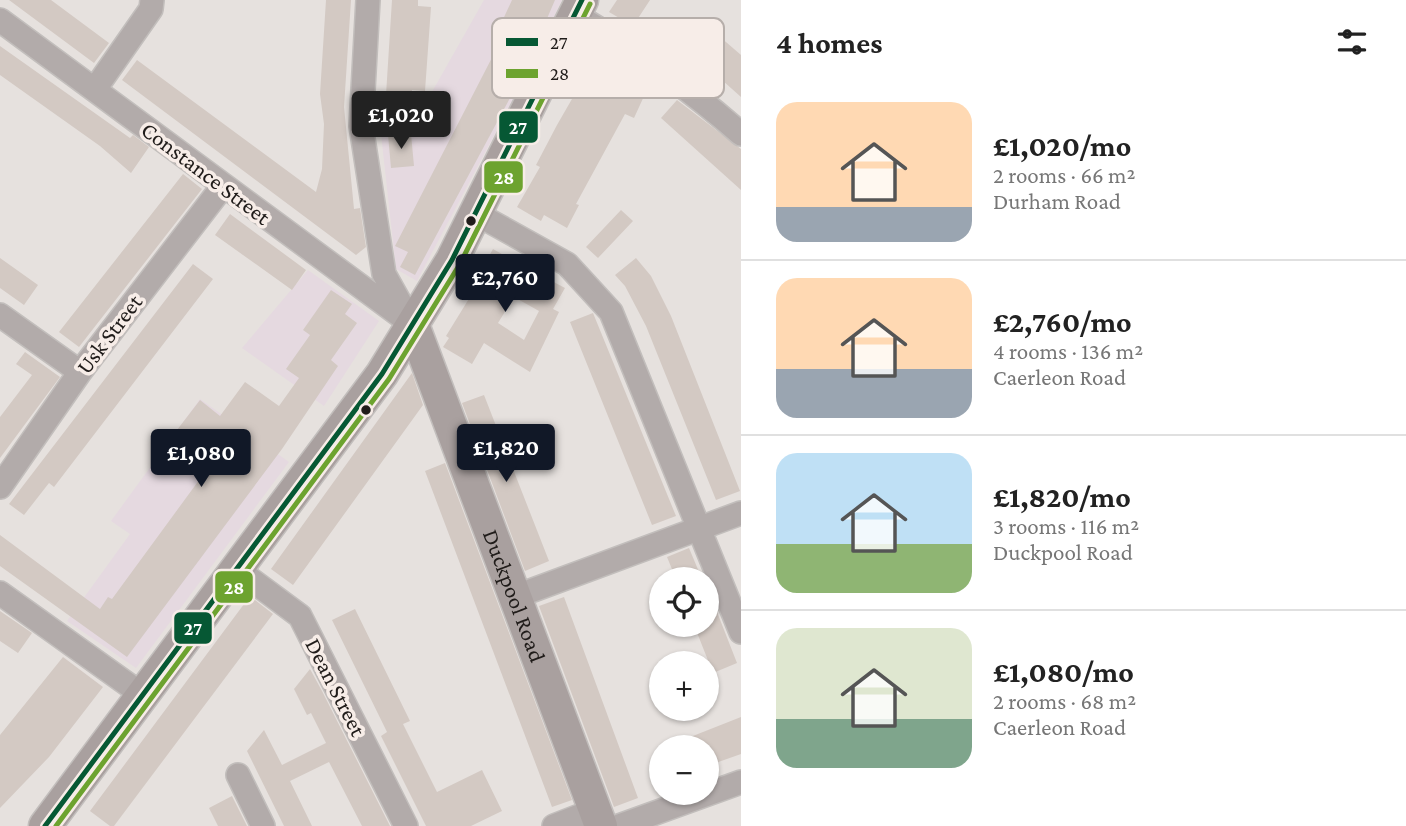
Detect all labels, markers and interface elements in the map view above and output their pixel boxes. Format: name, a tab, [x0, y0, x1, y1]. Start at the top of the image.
legend	[492, 18, 724, 98]
icon: filters	[1333, 23, 1371, 61]
text: 4 homes	[776, 26, 882, 59]
text: 27	[550, 32, 568, 53]
text: 28	[550, 63, 569, 84]
pin: £1,020	[344, 92, 458, 151]
text: £1,020	[368, 101, 434, 127]
line badge: 27	[498, 110, 539, 144]
street label: Constance Street	[136, 116, 276, 230]
text: 27	[509, 117, 527, 138]
text: £1,020/mo	[993, 129, 1131, 162]
icon: home	[832, 130, 916, 214]
line badge: 28	[483, 160, 524, 194]
text: 2 rooms · 66 m²	[993, 162, 1136, 188]
text: 28	[494, 167, 514, 188]
text: Durham Road	[993, 188, 1121, 214]
unlabelled marker	[464, 214, 478, 228]
pin: £2,760	[448, 254, 562, 314]
text: £2,760	[472, 264, 538, 290]
street label: Usk Street	[71, 289, 147, 379]
text: £2,760/mo	[993, 305, 1132, 338]
icon: home	[832, 306, 916, 390]
text: 4 rooms · 136 m²	[993, 338, 1143, 364]
text: Caerleon Road	[993, 364, 1126, 390]
unlabelled marker	[359, 403, 373, 417]
pin: £1,820	[449, 424, 563, 484]
pin: £1,080	[144, 430, 258, 489]
text: £1,820	[473, 434, 539, 460]
text: £1,080	[167, 439, 235, 465]
text: £1,820/mo	[993, 480, 1131, 513]
icon: home	[832, 481, 916, 565]
text: 3 rooms · 116 m²	[993, 513, 1139, 539]
street label: Duckpool Road	[478, 526, 551, 666]
text: Duckpool Road	[993, 539, 1133, 565]
map controls	[649, 567, 719, 805]
button: locate	[649, 567, 719, 637]
line badge: 28	[214, 570, 254, 604]
text: 28	[224, 577, 244, 598]
line badge: 27	[173, 611, 213, 645]
text: 27	[184, 618, 202, 639]
street label: Dean Street	[300, 634, 372, 741]
button: +	[649, 651, 719, 721]
text: £1,080/mo	[993, 655, 1134, 688]
icon: home	[832, 656, 916, 740]
text: 2 rooms · 68 m²	[993, 688, 1136, 714]
text: Caerleon Road	[993, 714, 1126, 740]
button: −	[649, 735, 719, 805]

